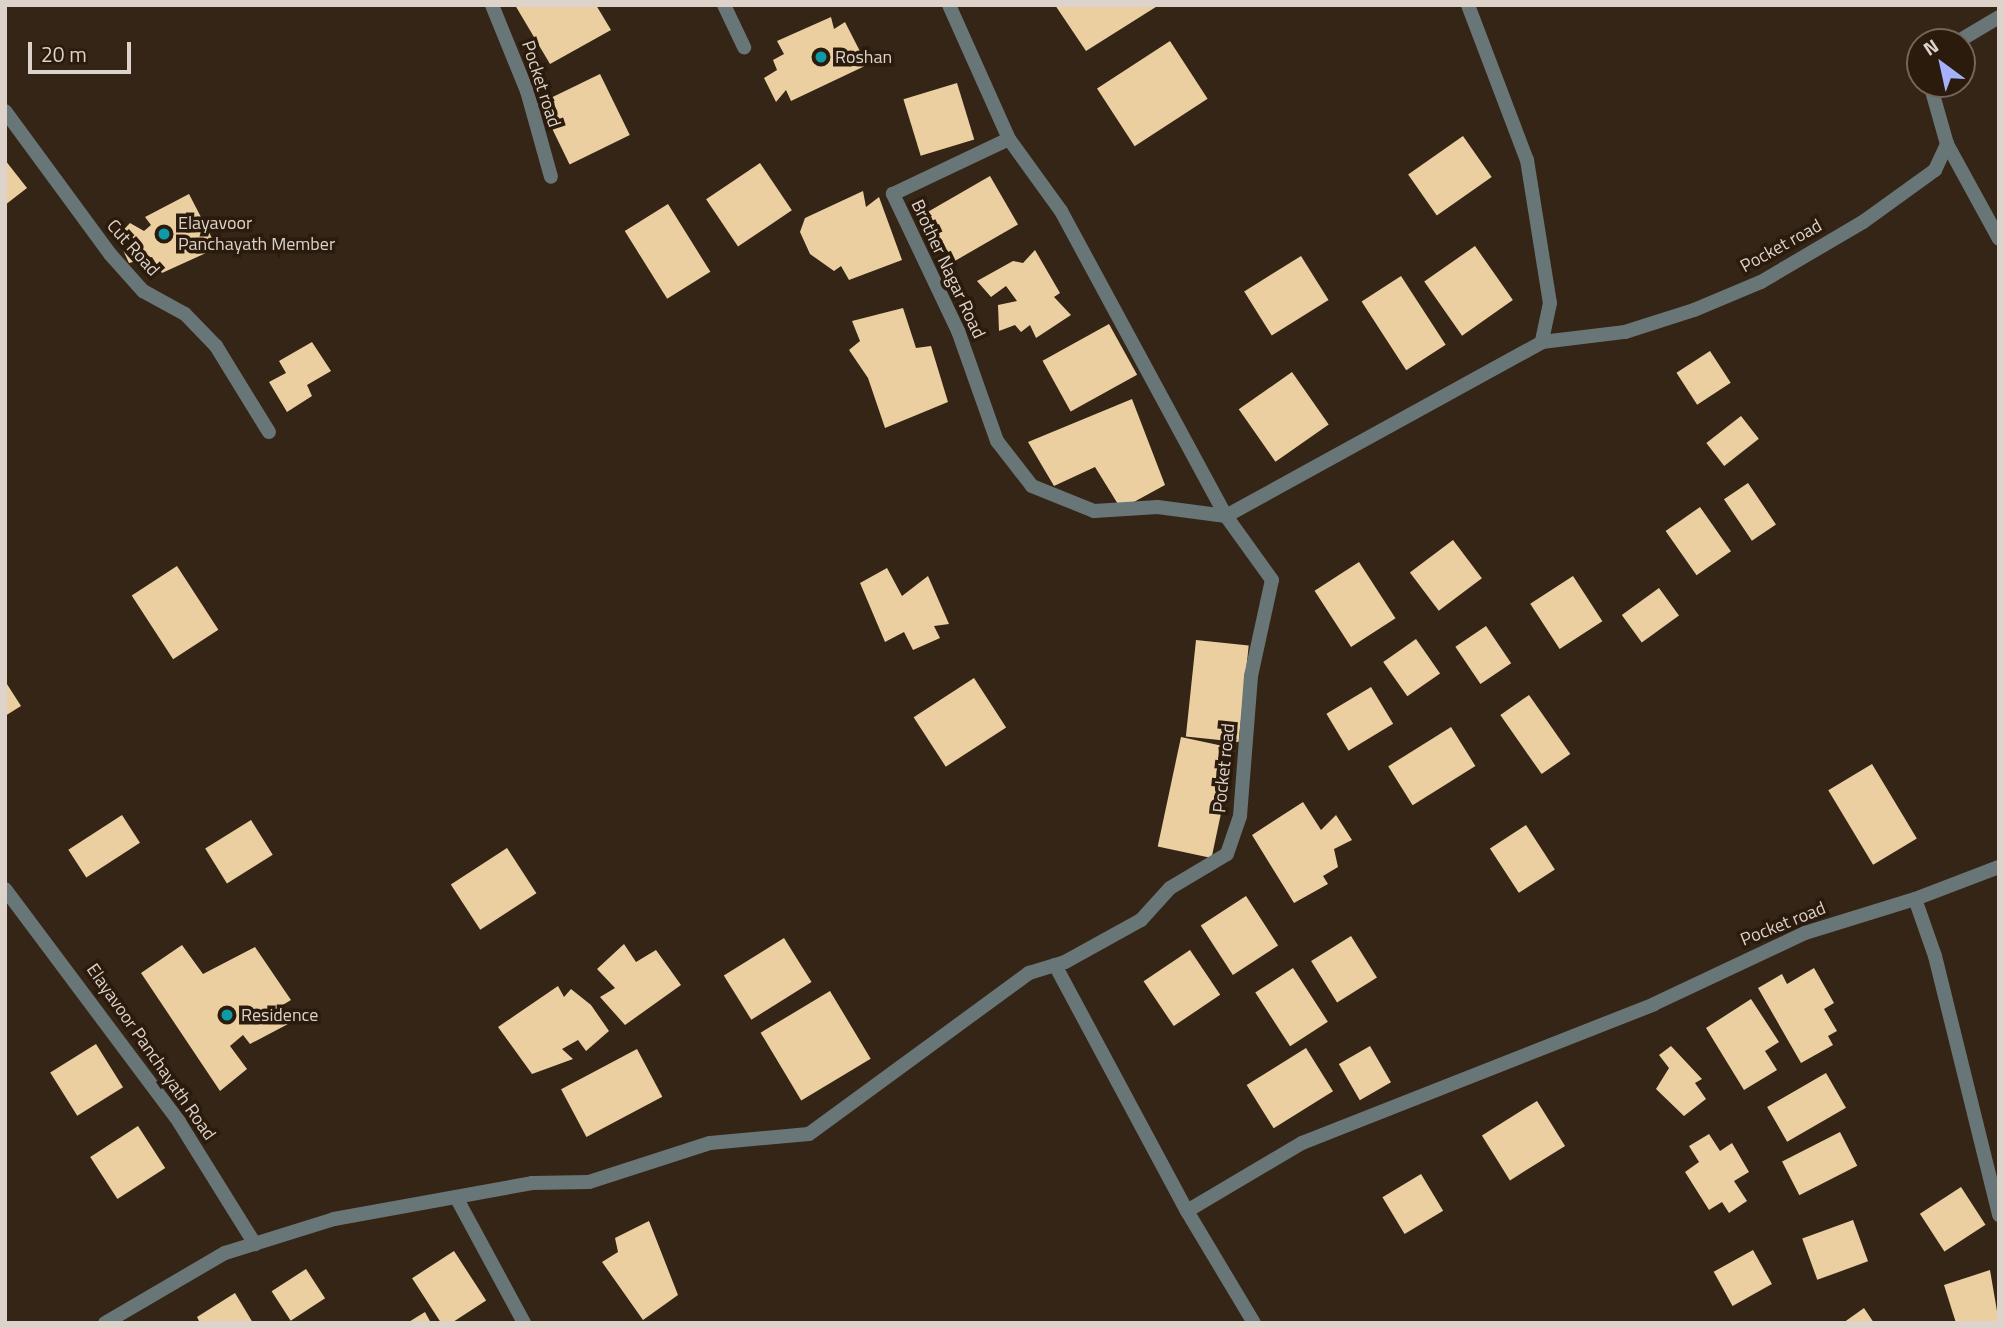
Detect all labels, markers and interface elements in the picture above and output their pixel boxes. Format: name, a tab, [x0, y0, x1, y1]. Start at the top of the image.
scale bar	[32, 28, 135, 72]
north arrow	[1906, 28, 1976, 98]
text: N	[1917, 31, 1944, 62]
text: 20 m	[41, 38, 87, 70]
street label: Pocket road	[517, 38, 565, 130]
place label: Roshan	[835, 46, 892, 68]
marker: Roshan	[813, 49, 829, 65]
street label: Brother Nagar Road	[906, 196, 990, 342]
place label: Elayavoor Panchayath Member	[178, 213, 335, 256]
street label: Cut Road	[102, 215, 164, 281]
street label: Pocket road	[1737, 215, 1825, 277]
marker: Elayavoor Panchayath Member	[156, 226, 172, 242]
street label: Pocket road	[1209, 722, 1239, 814]
street label: Pocket road	[1737, 897, 1829, 951]
street label: Elayavoor Panchayath Road	[82, 960, 220, 1144]
place label: Residence	[241, 1004, 318, 1026]
marker: Residence	[219, 1007, 235, 1023]

